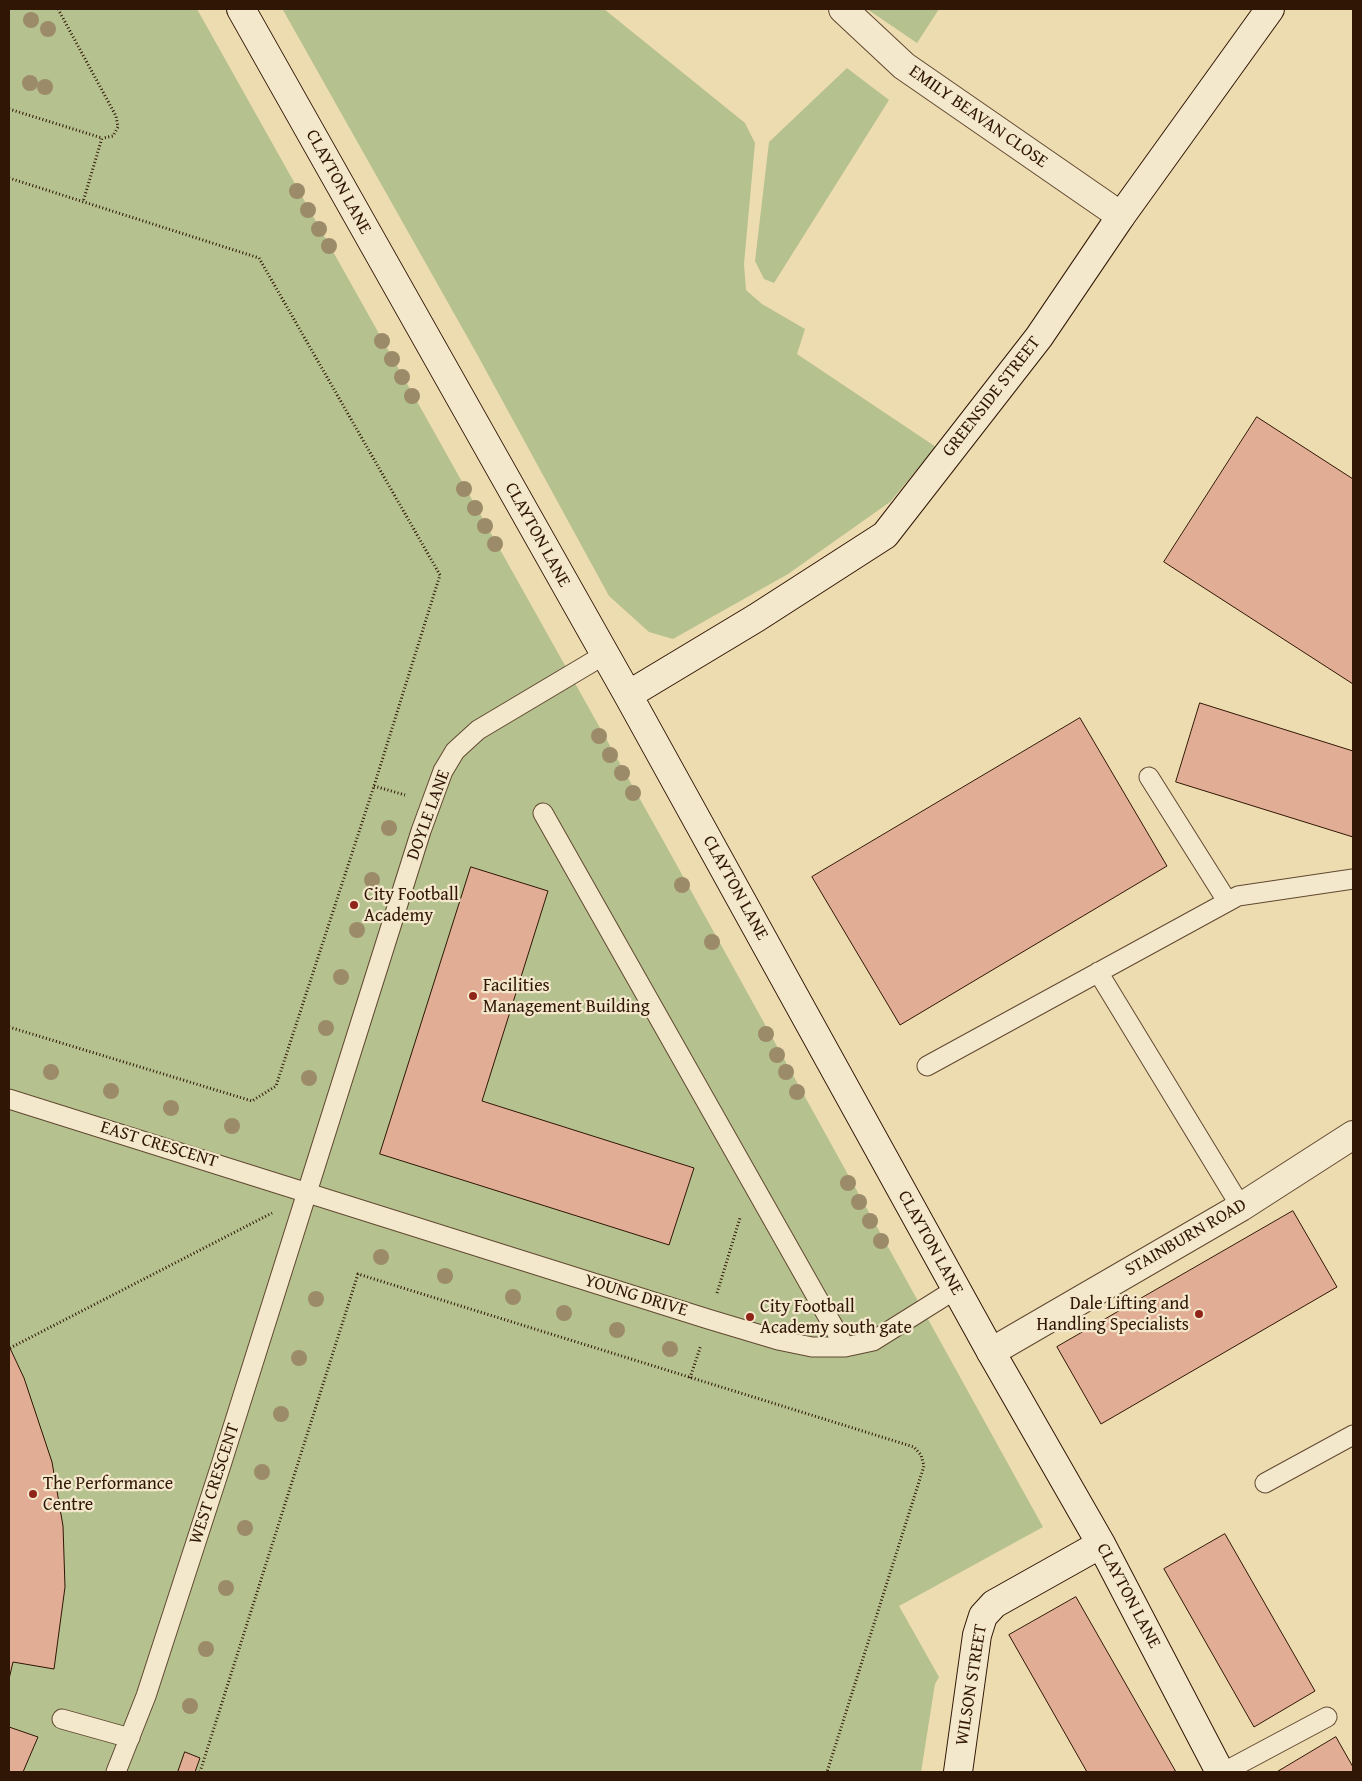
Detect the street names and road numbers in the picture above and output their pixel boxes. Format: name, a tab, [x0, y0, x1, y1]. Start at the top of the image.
street label: EMILY BEAVAN CLOSE	[904, 61, 1052, 173]
street label: CLAYTON LANE	[300, 126, 376, 238]
street label: GREENSIDE STREET	[938, 333, 1046, 461]
street label: CLAYTON LANE	[499, 479, 575, 591]
street label: DOYLE LANE	[403, 767, 455, 863]
street label: CLAYTON LANE	[697, 832, 773, 944]
street label: EAST CRESCENT	[98, 1117, 220, 1173]
street label: CLAYTON LANE	[892, 1187, 968, 1299]
street label: STAINBURN ROAD	[1121, 1194, 1251, 1282]
street label: YOUNG DRIVE	[582, 1270, 690, 1322]
street label: WEST CRESCENT	[185, 1421, 245, 1547]
street label: CLAYTON LANE	[1091, 1540, 1165, 1652]
street label: WILSON STREET	[952, 1623, 992, 1747]

